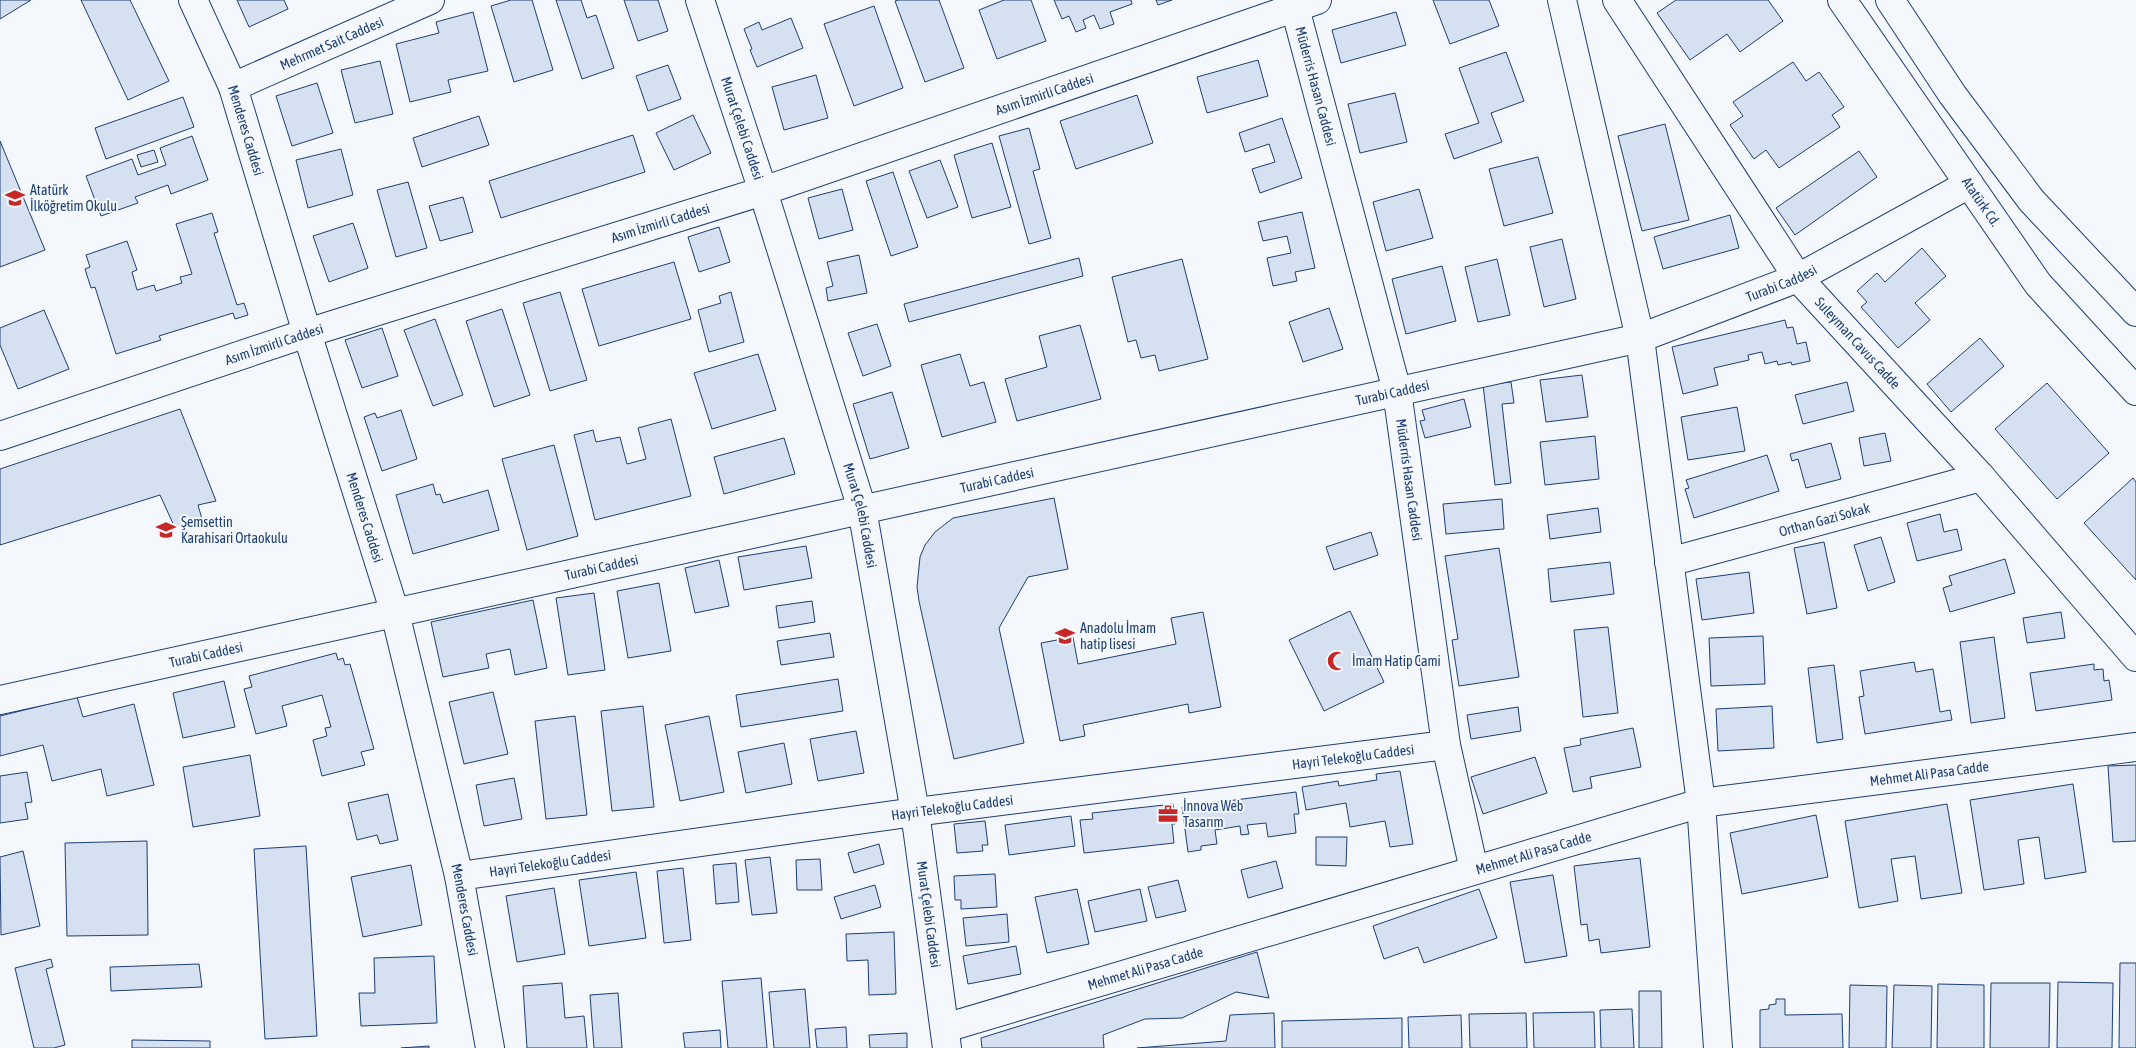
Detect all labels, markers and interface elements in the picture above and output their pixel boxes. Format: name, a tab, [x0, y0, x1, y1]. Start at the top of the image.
street label: Mehrmet Sait Caddesi	[278, 14, 386, 73]
street label: Müderris Hasan Caddesi	[1292, 25, 1339, 148]
street label: Asım İzmirli Caddesi	[993, 70, 1095, 118]
street label: Murat Çelebi Caddesi	[718, 75, 767, 182]
street label: Menderes Caddesi	[225, 83, 267, 177]
street label: Atatürk Cd.	[1959, 174, 2004, 229]
place label: Atatürk İlköğretim Okulu	[30, 182, 117, 214]
school or university icon: Atatürk İlköğretim Okulu	[4, 187, 26, 209]
street label: Asım İzmirli Caddesi	[609, 200, 712, 246]
street label: Turabi Caddesi	[1744, 261, 1819, 305]
street label: Suleyman Cavus Cadde	[1812, 294, 1904, 392]
street label: Asım İzmirli Caddesi	[223, 320, 325, 368]
street label: Turabi Caddesi	[1354, 377, 1431, 409]
street label: Müderris Hasan Caddesi	[1393, 418, 1426, 542]
street label: Murat Çelebi Caddesi	[840, 461, 880, 569]
street label: Turabi Caddesi	[959, 464, 1035, 496]
street label: Menderes Caddesi	[343, 470, 387, 564]
street label: Orthan Gazi Sokak	[1777, 500, 1872, 540]
place label: Şemsettin Karahisari Ortaokulu	[181, 514, 288, 546]
school or university icon: Şemsettin Karahisari Ortaokulu	[155, 519, 177, 541]
street label: Turabi Caddesi	[563, 551, 640, 583]
place label: Anadolu İmam hatip lisesi	[1080, 620, 1156, 652]
school or university icon: Anadolu İmam hatip lisesi	[1054, 625, 1076, 647]
street label: Turabi Caddesi	[168, 639, 244, 670]
mosque icon: İmam Hatip Cami	[1326, 650, 1348, 672]
place label: İmam Hatip Cami	[1352, 653, 1441, 669]
street label: Hayri Telekoğlu Caddesi	[1291, 741, 1415, 772]
street label: Mehmet Ali Pasa Cadde	[1869, 758, 1990, 789]
street label: Hayri Telekoğlu Caddesi	[890, 792, 1014, 823]
place label: İnnova Web Tasarım	[1183, 798, 1244, 830]
office icon: İnnova Web Tasarım	[1157, 803, 1179, 825]
street label: Mehmet Ali Pasa Cadde	[1474, 828, 1593, 878]
street label: Hayri Telekoğlu Caddesi	[488, 847, 612, 880]
street label: Murat Çelebi Caddesi	[914, 860, 944, 969]
street label: Menderes Caddesi	[448, 862, 481, 957]
street label: Mehmet Ali Pasa Cadde	[1086, 944, 1205, 993]

